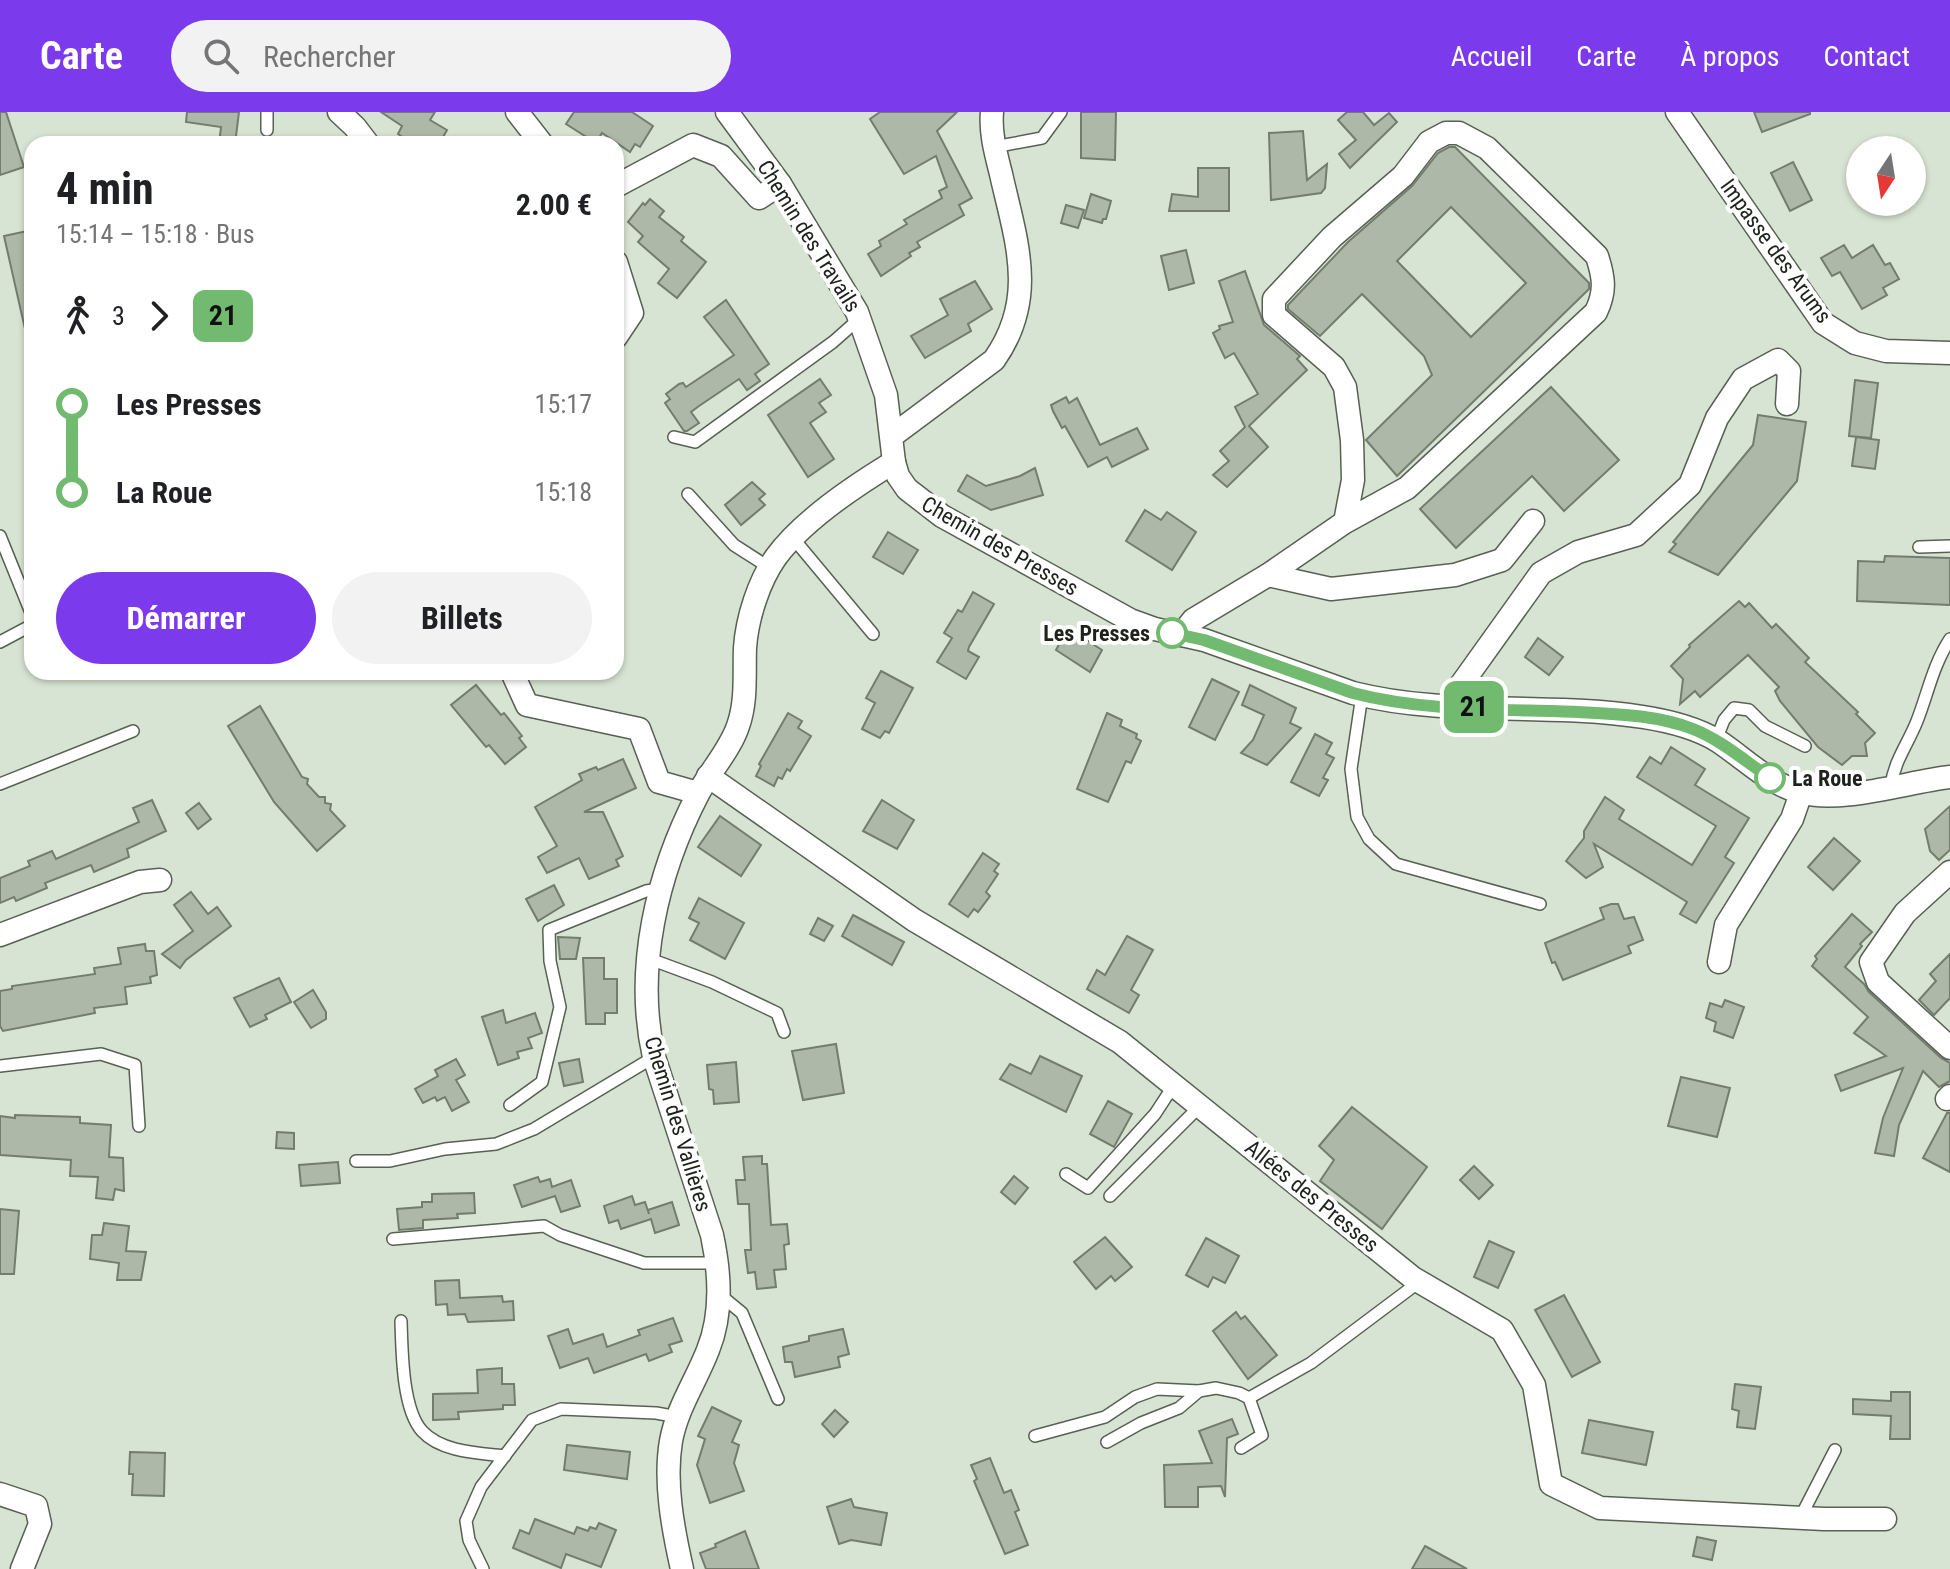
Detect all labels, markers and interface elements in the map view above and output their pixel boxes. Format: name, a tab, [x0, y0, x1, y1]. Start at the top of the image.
search box	[171, 20, 731, 92]
text: Carte	[40, 34, 123, 78]
icon: search	[199, 34, 243, 78]
text: Rechercher	[263, 39, 396, 74]
text: Accueil	[1451, 40, 1532, 73]
text: Carte	[1576, 40, 1636, 73]
text: À propos	[1680, 40, 1780, 73]
text: Contact	[1824, 40, 1910, 73]
north arrow	[1846, 136, 1926, 216]
map controls	[1846, 136, 1926, 216]
street label: Chemin des Travails	[752, 156, 866, 316]
text: 4 min	[56, 163, 154, 215]
street label: Impasse des Arums	[1715, 174, 1837, 328]
text: 2.00 €	[516, 187, 592, 222]
text: 15:14 – 15:18 · Bus	[56, 219, 255, 249]
icon: walk	[56, 294, 100, 338]
icon: forward	[137, 294, 181, 338]
text: 21	[209, 299, 237, 332]
text: 3	[112, 301, 125, 331]
text: Les Presses	[116, 387, 262, 422]
text: 15:17	[535, 389, 592, 419]
text: La Roue	[116, 475, 212, 510]
text: 15:18	[535, 477, 592, 507]
street label: Chemin des Presses	[917, 491, 1083, 601]
button: Démarrer	[56, 572, 316, 664]
button: Billets	[332, 572, 592, 664]
marker: Les Presses	[1157, 618, 1187, 648]
place label: Les Presses	[1043, 621, 1150, 646]
line badge: 21	[1438, 681, 1510, 733]
text: 21	[1460, 690, 1488, 723]
marker: La Roue	[1755, 763, 1785, 793]
place label: La Roue	[1792, 766, 1862, 791]
street label: Chemin des Vallières	[639, 1033, 717, 1215]
street label: Allées des Presses	[1240, 1135, 1384, 1257]

